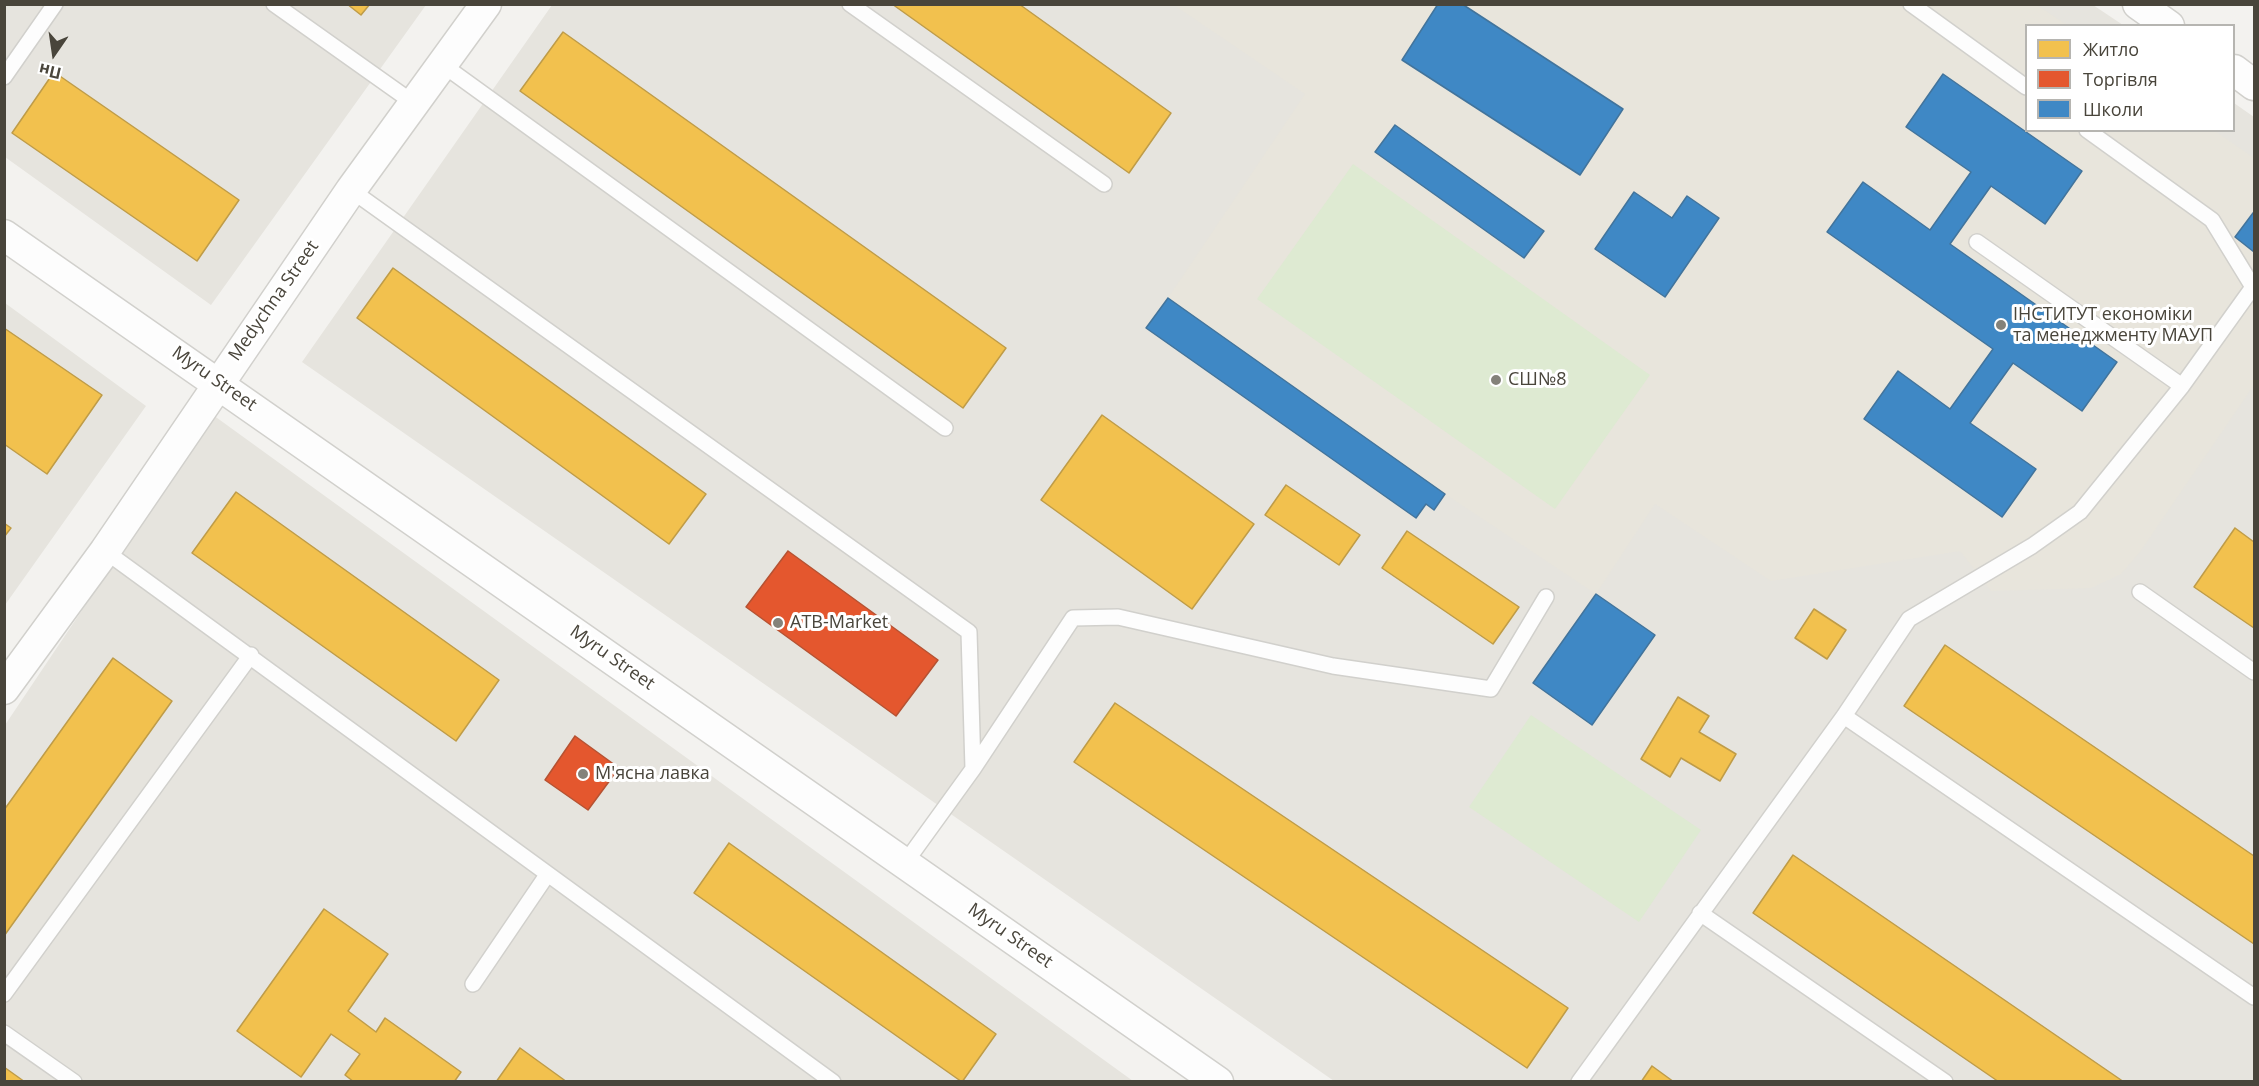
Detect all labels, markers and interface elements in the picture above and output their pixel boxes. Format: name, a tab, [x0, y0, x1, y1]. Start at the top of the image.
north arrow	[24, 24, 84, 84]
legend	[2025, 24, 2235, 132]
text: Житло	[2083, 37, 2139, 61]
text: Пн	[37, 58, 63, 85]
text: Торгівля	[2083, 67, 2158, 91]
text: Школи	[2083, 97, 2143, 121]
street label: Medychna Street	[224, 237, 324, 365]
place label: ІНСТИТУТ економіки та менеджменту МАУП	[2013, 304, 2213, 346]
marker: ІНСТИТУТ економіки та менеджменту МАУП	[1994, 318, 2008, 332]
street label: Myru Street	[167, 342, 261, 416]
place label: СШ№8	[1508, 369, 1567, 391]
marker: СШ№8	[1489, 373, 1503, 387]
place label: ATB-Market	[790, 612, 888, 634]
marker: ATB-Market	[771, 616, 785, 630]
street label: Myru Street	[565, 621, 659, 695]
place label: М'ясна лавка	[595, 763, 710, 785]
marker: М'ясна лавка	[576, 767, 590, 781]
street label: Myru Street	[963, 899, 1057, 973]

